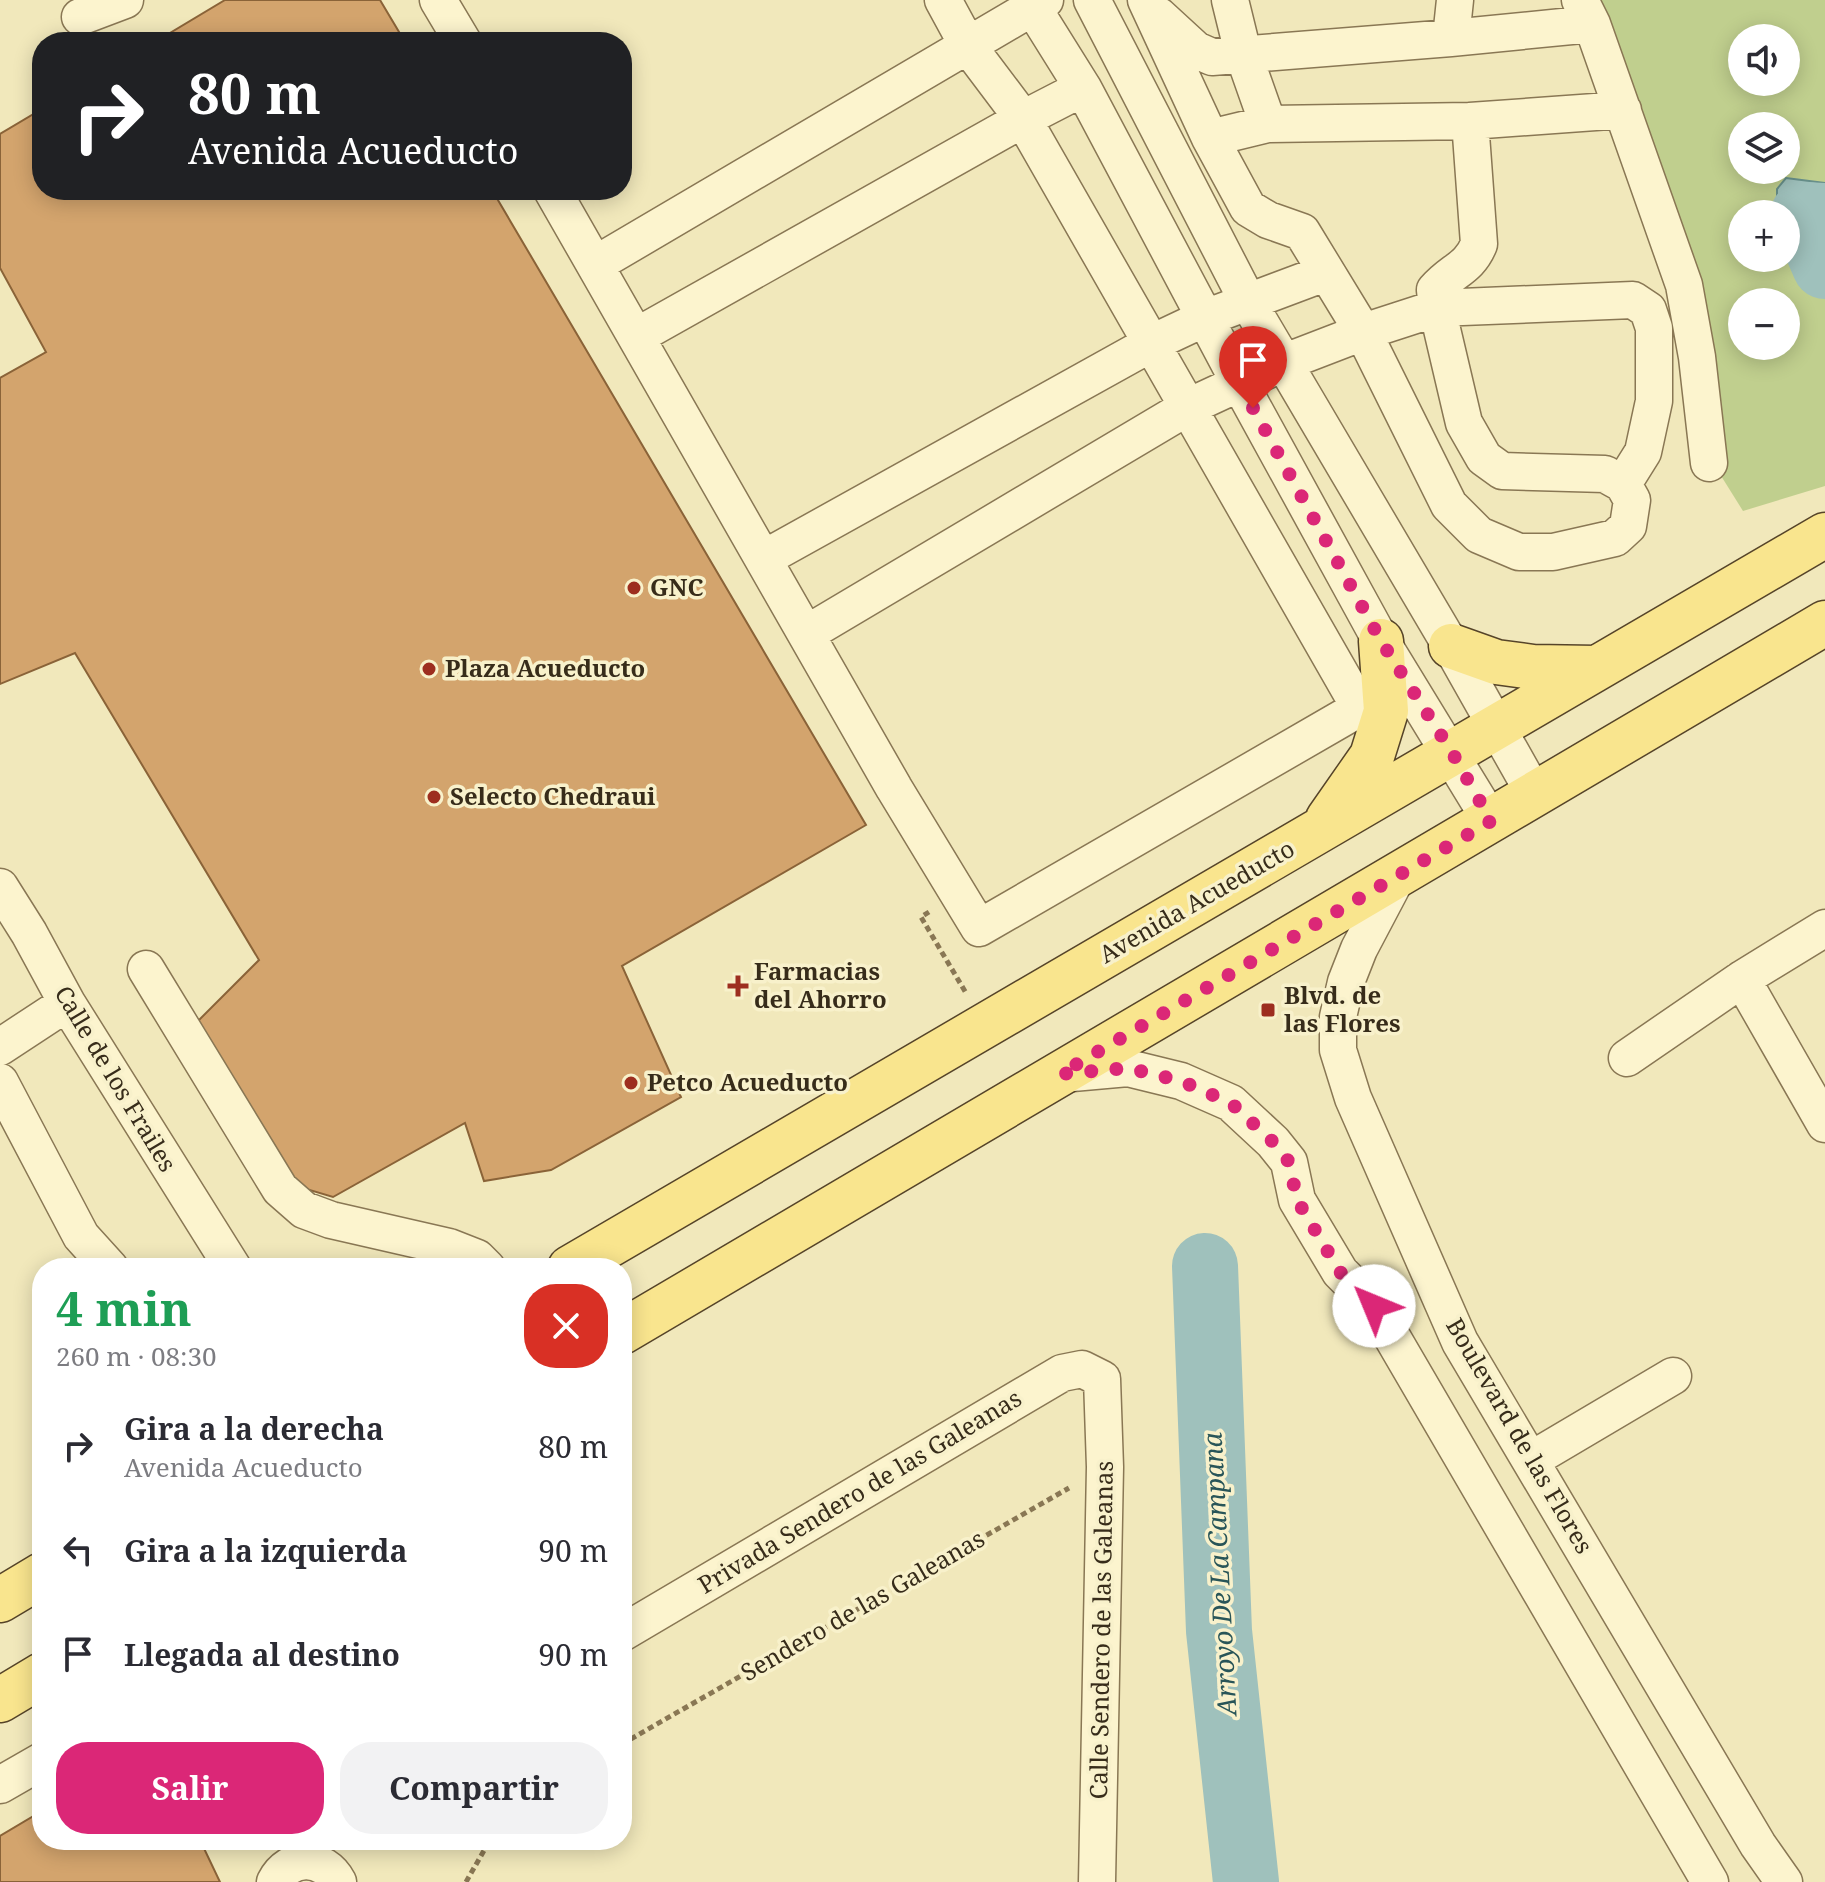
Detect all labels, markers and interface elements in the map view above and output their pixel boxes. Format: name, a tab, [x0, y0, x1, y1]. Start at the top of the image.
map controls	[1728, 24, 1800, 360]
button: sound	[1728, 24, 1800, 96]
text: 80 m	[188, 54, 321, 130]
icon: right	[56, 64, 160, 168]
button: layers	[1728, 112, 1800, 184]
text: Avenida Acueducto	[188, 126, 518, 175]
button: +	[1728, 200, 1800, 272]
button: −	[1728, 288, 1800, 360]
pin	[1219, 326, 1287, 408]
icon: arrive	[1231, 338, 1275, 382]
place label: GNC	[650, 570, 703, 603]
marker: GNC	[625, 579, 643, 597]
place label: Plaza Acueducto	[445, 651, 645, 684]
marker: Plaza Acueducto	[420, 660, 438, 678]
place label: Selecto Chedraui	[450, 779, 656, 812]
marker: Selecto Chedraui	[425, 788, 443, 806]
street label: Avenida Acueducto	[1093, 831, 1300, 970]
place label: Farmacias del Ahorro	[754, 954, 887, 1015]
marker: Farmacias del Ahorro	[729, 977, 747, 995]
place label: Blvd. de las Flores	[1284, 978, 1401, 1039]
street label: Calle de los Frailes	[48, 979, 185, 1177]
marker: Blvd. de las Flores	[1259, 1001, 1277, 1019]
place label: Petco Acueducto	[647, 1065, 848, 1098]
marker: Petco Acueducto	[622, 1074, 640, 1092]
position arrow	[1332, 1264, 1416, 1348]
text: 4 min	[56, 1275, 192, 1340]
button: close	[524, 1284, 608, 1368]
street label: Boulevard de las Flores	[1439, 1311, 1601, 1559]
text: 260 m · 08:30	[56, 1338, 217, 1374]
street label: Privada Sendero de las Galeanas	[691, 1381, 1027, 1601]
text: Gira a la derecha	[124, 1408, 384, 1449]
icon: right	[56, 1424, 100, 1468]
text: 80 m	[538, 1426, 608, 1467]
water label: Arroyo De La Campana	[1194, 1431, 1245, 1719]
text: Avenida Acueducto	[124, 1449, 363, 1485]
street label: Calle Sendero de las Galeanas	[1081, 1460, 1120, 1800]
street label: Sendero de las Galeanas	[734, 1521, 990, 1688]
icon: left	[56, 1528, 100, 1572]
text: Gira a la izquierda	[124, 1530, 407, 1571]
text: 90 m	[538, 1530, 608, 1571]
icon: arrive	[56, 1632, 100, 1676]
text: Llegada al destino	[124, 1634, 400, 1675]
text: 90 m	[538, 1634, 608, 1675]
button: Salir	[56, 1742, 324, 1834]
button: Compartir	[340, 1742, 608, 1834]

